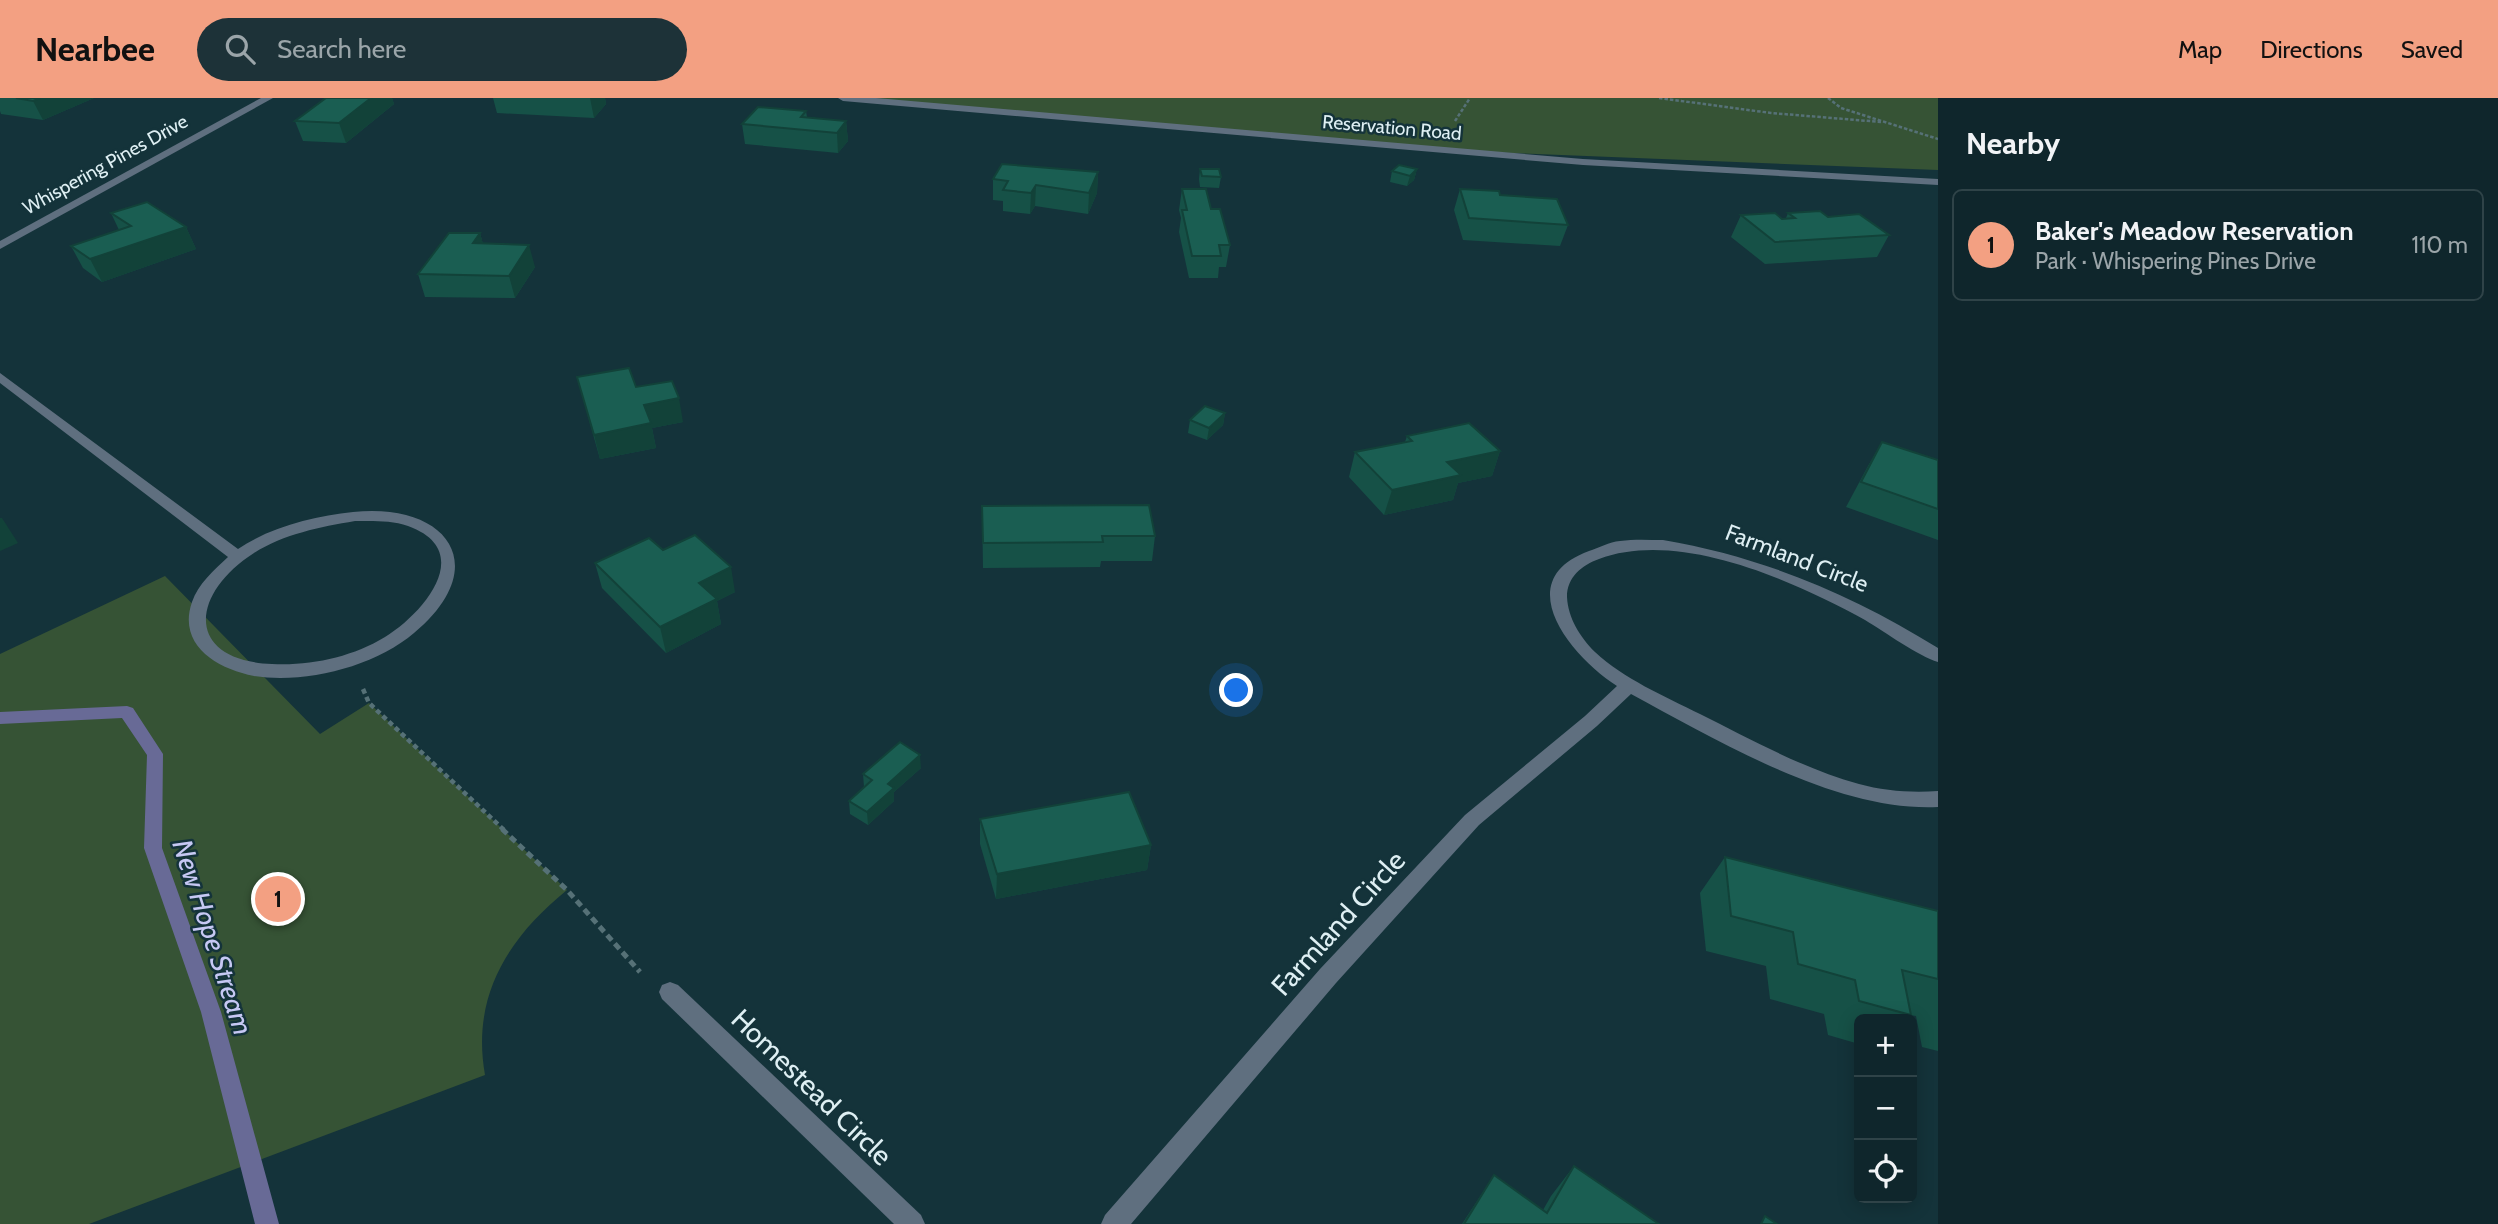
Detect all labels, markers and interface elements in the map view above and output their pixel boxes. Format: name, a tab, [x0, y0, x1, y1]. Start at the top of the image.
search box	[197, 18, 687, 81]
text: Nearbee	[35, 29, 155, 69]
icon: search	[221, 30, 259, 68]
text: Search here	[277, 33, 406, 65]
text: Map	[2178, 35, 2222, 64]
text: Directions	[2260, 35, 2363, 64]
text: Saved	[2401, 35, 2463, 64]
street label: Whispering Pines Drive	[19, 109, 192, 219]
street label: Reservation Road	[1321, 110, 1462, 145]
text: Nearby	[1966, 125, 2060, 162]
text: Baker's Meadow Reservation	[2035, 215, 2354, 247]
text: 1	[1987, 231, 1995, 259]
text: 110 m	[2412, 231, 2468, 259]
text: Park · Whispering Pines Drive	[2035, 247, 2316, 275]
street label: Farmland Circle	[1722, 518, 1873, 598]
your location	[1219, 673, 1253, 707]
water label: New Hope Stream	[165, 835, 261, 1039]
street label: Farmland Circle	[1264, 843, 1412, 1003]
pin: 1	[255, 873, 301, 925]
street label: Homestead Circle	[725, 1002, 899, 1172]
map controls	[1854, 1014, 1917, 1203]
button: +	[1854, 1014, 1917, 1077]
button: −	[1854, 1077, 1917, 1140]
button: locate	[1854, 1140, 1917, 1203]

